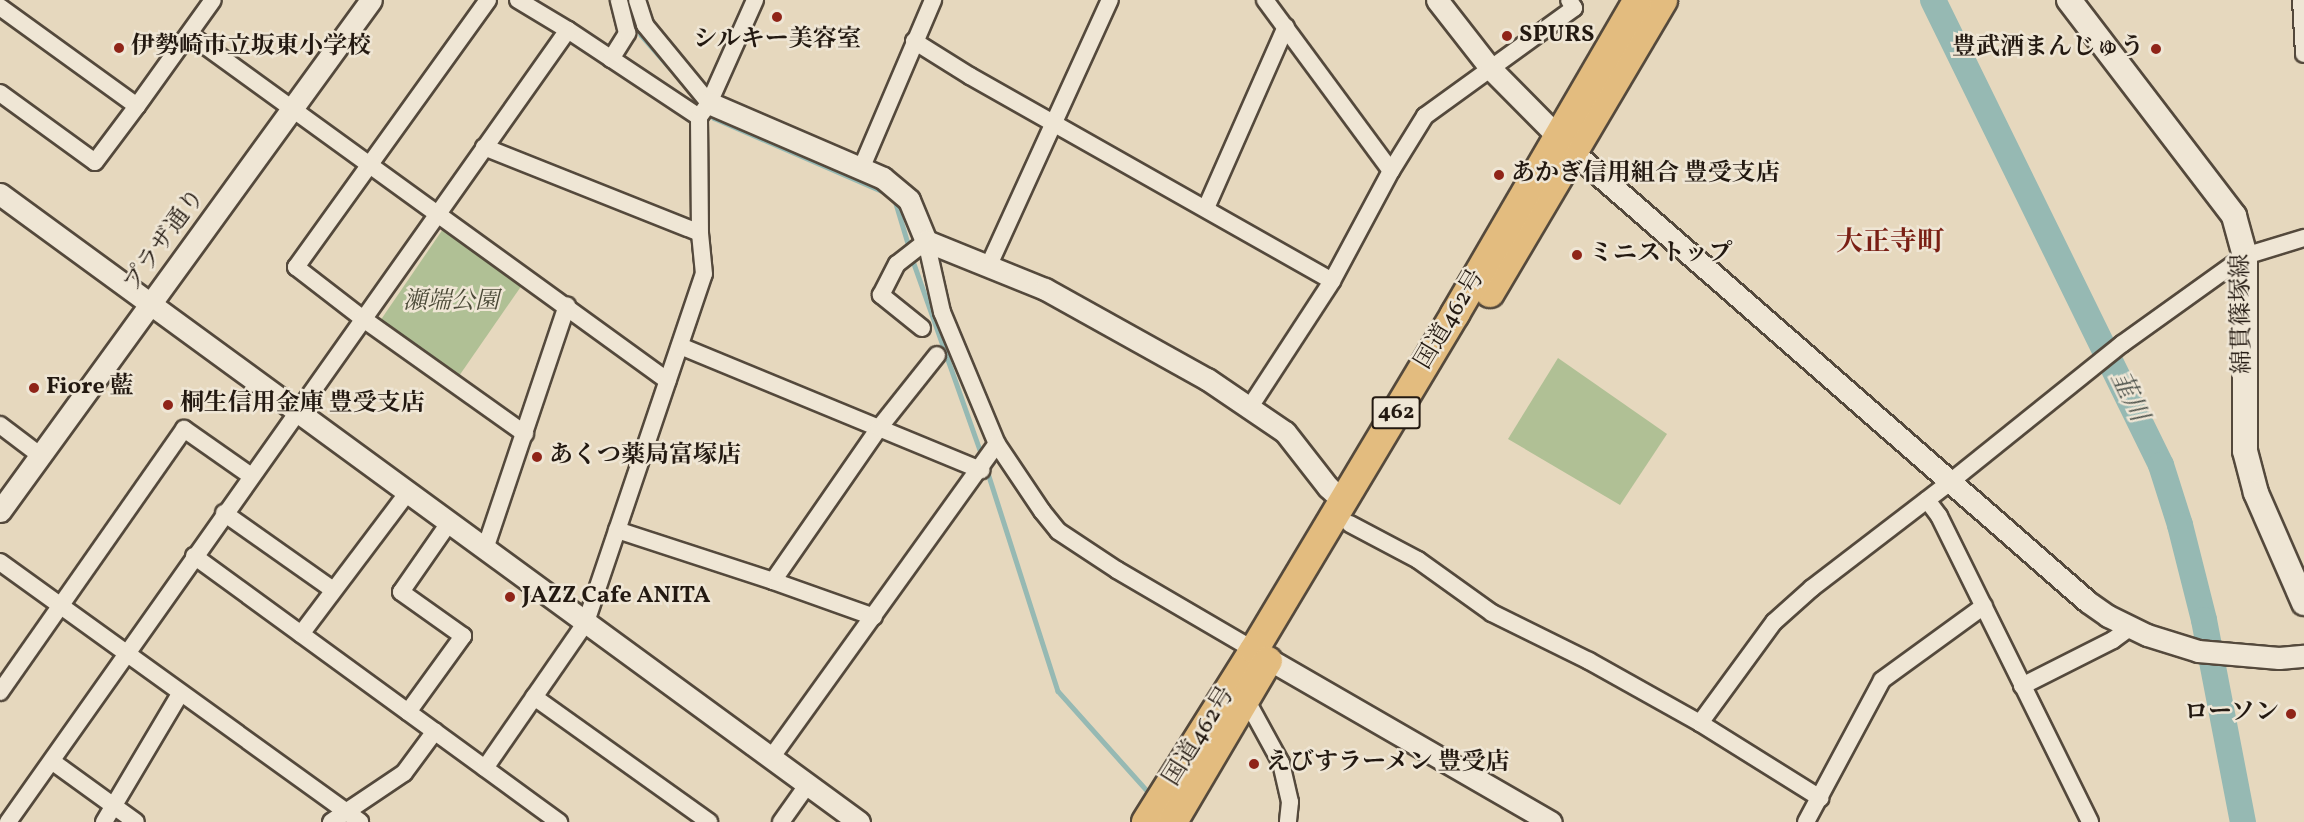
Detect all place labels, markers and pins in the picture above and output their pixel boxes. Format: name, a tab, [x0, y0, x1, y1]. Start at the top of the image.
marker: シルキー美容室	[770, 10, 784, 24]
place label: SPURS	[1519, 22, 1594, 50]
place label: シルキー美容室	[693, 27, 861, 55]
marker: SPURS	[1500, 29, 1514, 43]
place label: 伊勢崎市立坂東小学校	[131, 34, 371, 62]
place label: 豊武酒まんじゅう	[1952, 35, 2144, 63]
marker: 伊勢崎市立坂東小学校	[112, 41, 126, 55]
marker: 豊武酒まんじゅう	[2149, 42, 2163, 56]
place label: あかぎ信用組合 豊受支店	[1511, 161, 1780, 189]
marker: あかぎ信用組合 豊受支店	[1492, 168, 1506, 182]
place label: ミニストップ	[1589, 241, 1733, 269]
marker: ミニストップ	[1570, 248, 1584, 262]
place label: Fiore 藍	[46, 374, 133, 402]
marker: Fiore 藍	[27, 381, 41, 395]
place label: 桐生信用金庫 豊受支店	[180, 391, 425, 419]
marker: 桐生信用金庫 豊受支店	[161, 398, 175, 412]
place label: あくつ薬局富塚店	[549, 443, 741, 471]
marker: あくつ薬局富塚店	[530, 450, 544, 464]
place label: JAZZ Cafe ANITA	[522, 583, 711, 611]
marker: JAZZ Cafe ANITA	[503, 590, 517, 604]
place label: ローソン	[2183, 700, 2279, 728]
marker: ローソン	[2284, 707, 2298, 721]
place label: えびすラーメン 豊受店	[1266, 750, 1511, 778]
marker: えびすラーメン 豊受店	[1247, 757, 1261, 771]

